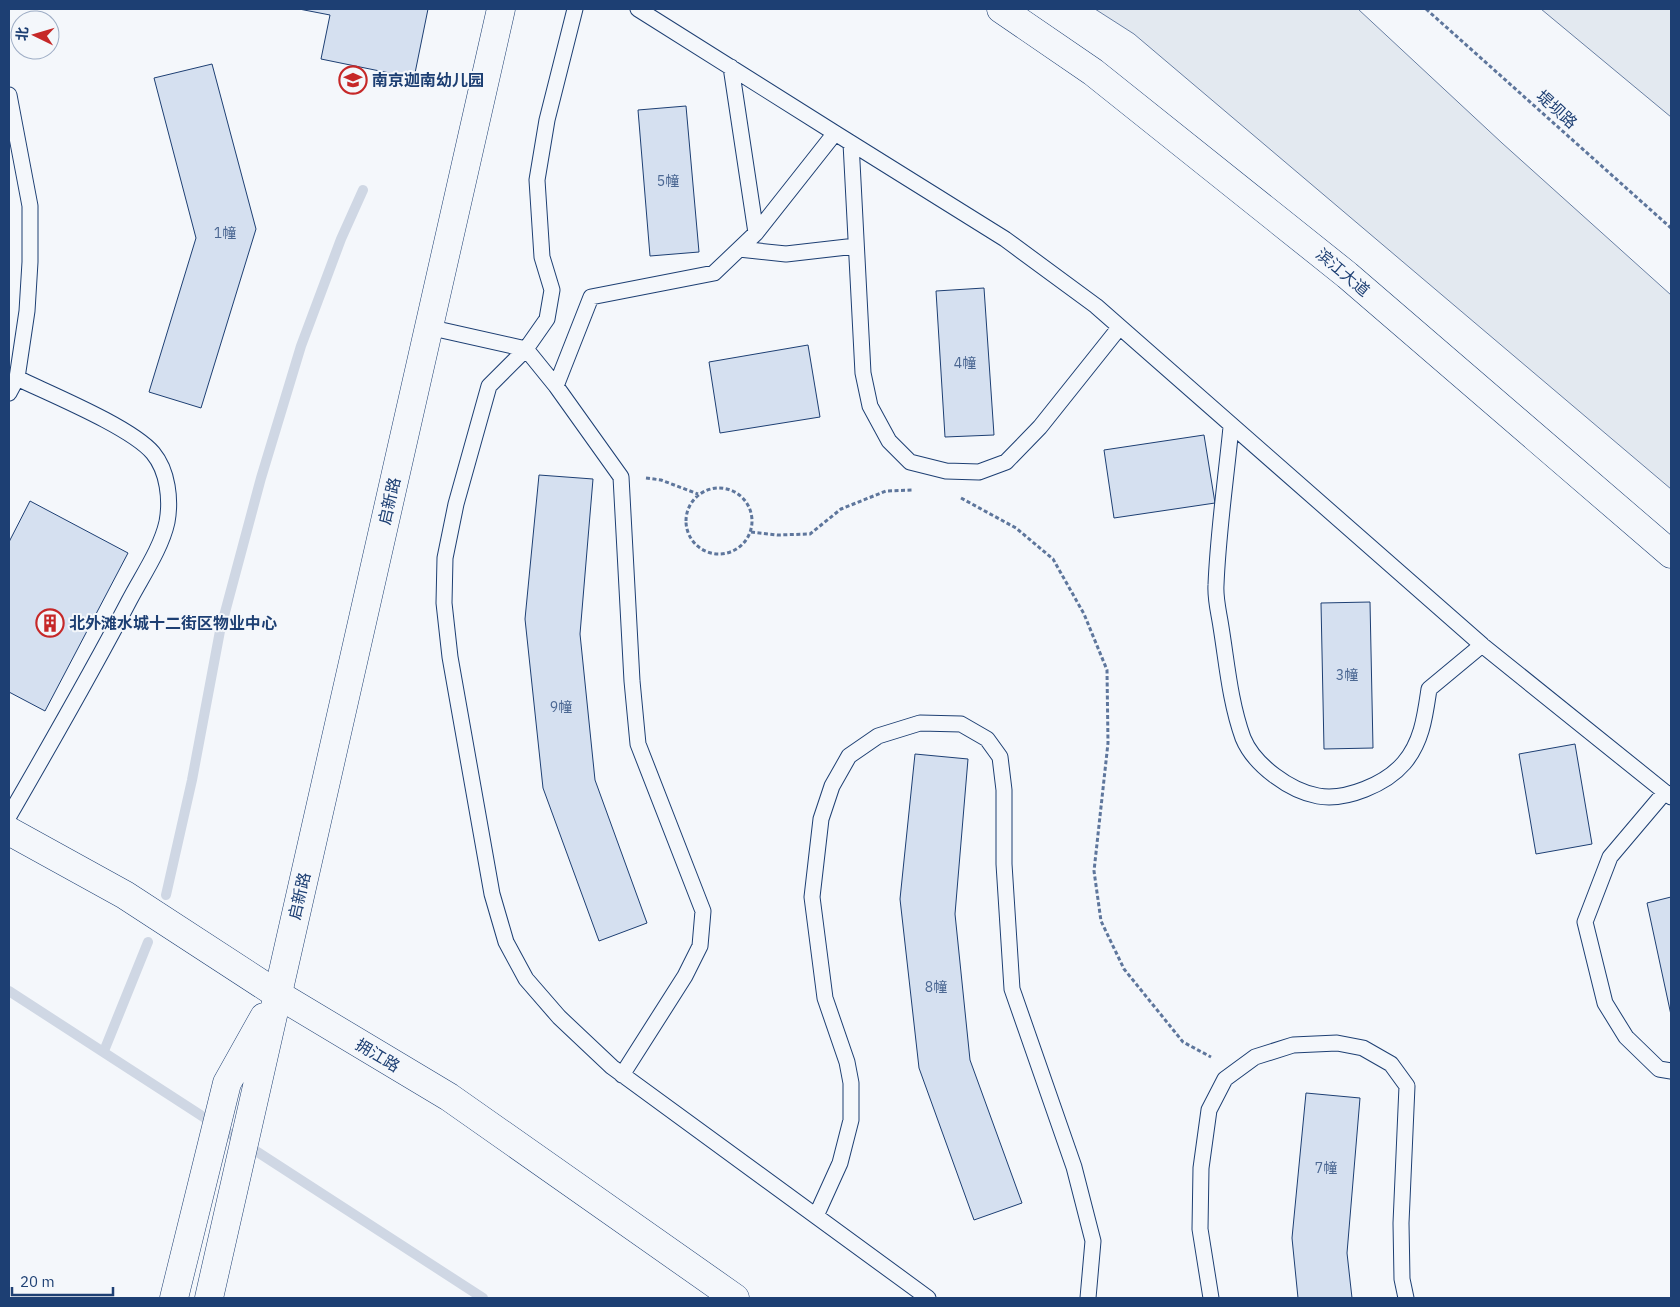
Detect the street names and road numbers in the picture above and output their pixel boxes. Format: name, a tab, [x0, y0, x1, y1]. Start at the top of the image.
street label: 堤坝路	[1532, 86, 1582, 132]
street label: 滨江大道	[1312, 244, 1374, 300]
street label: 启新路	[374, 475, 404, 527]
street label: 启新路	[284, 870, 314, 922]
street label: 拥江路	[352, 1034, 404, 1076]

